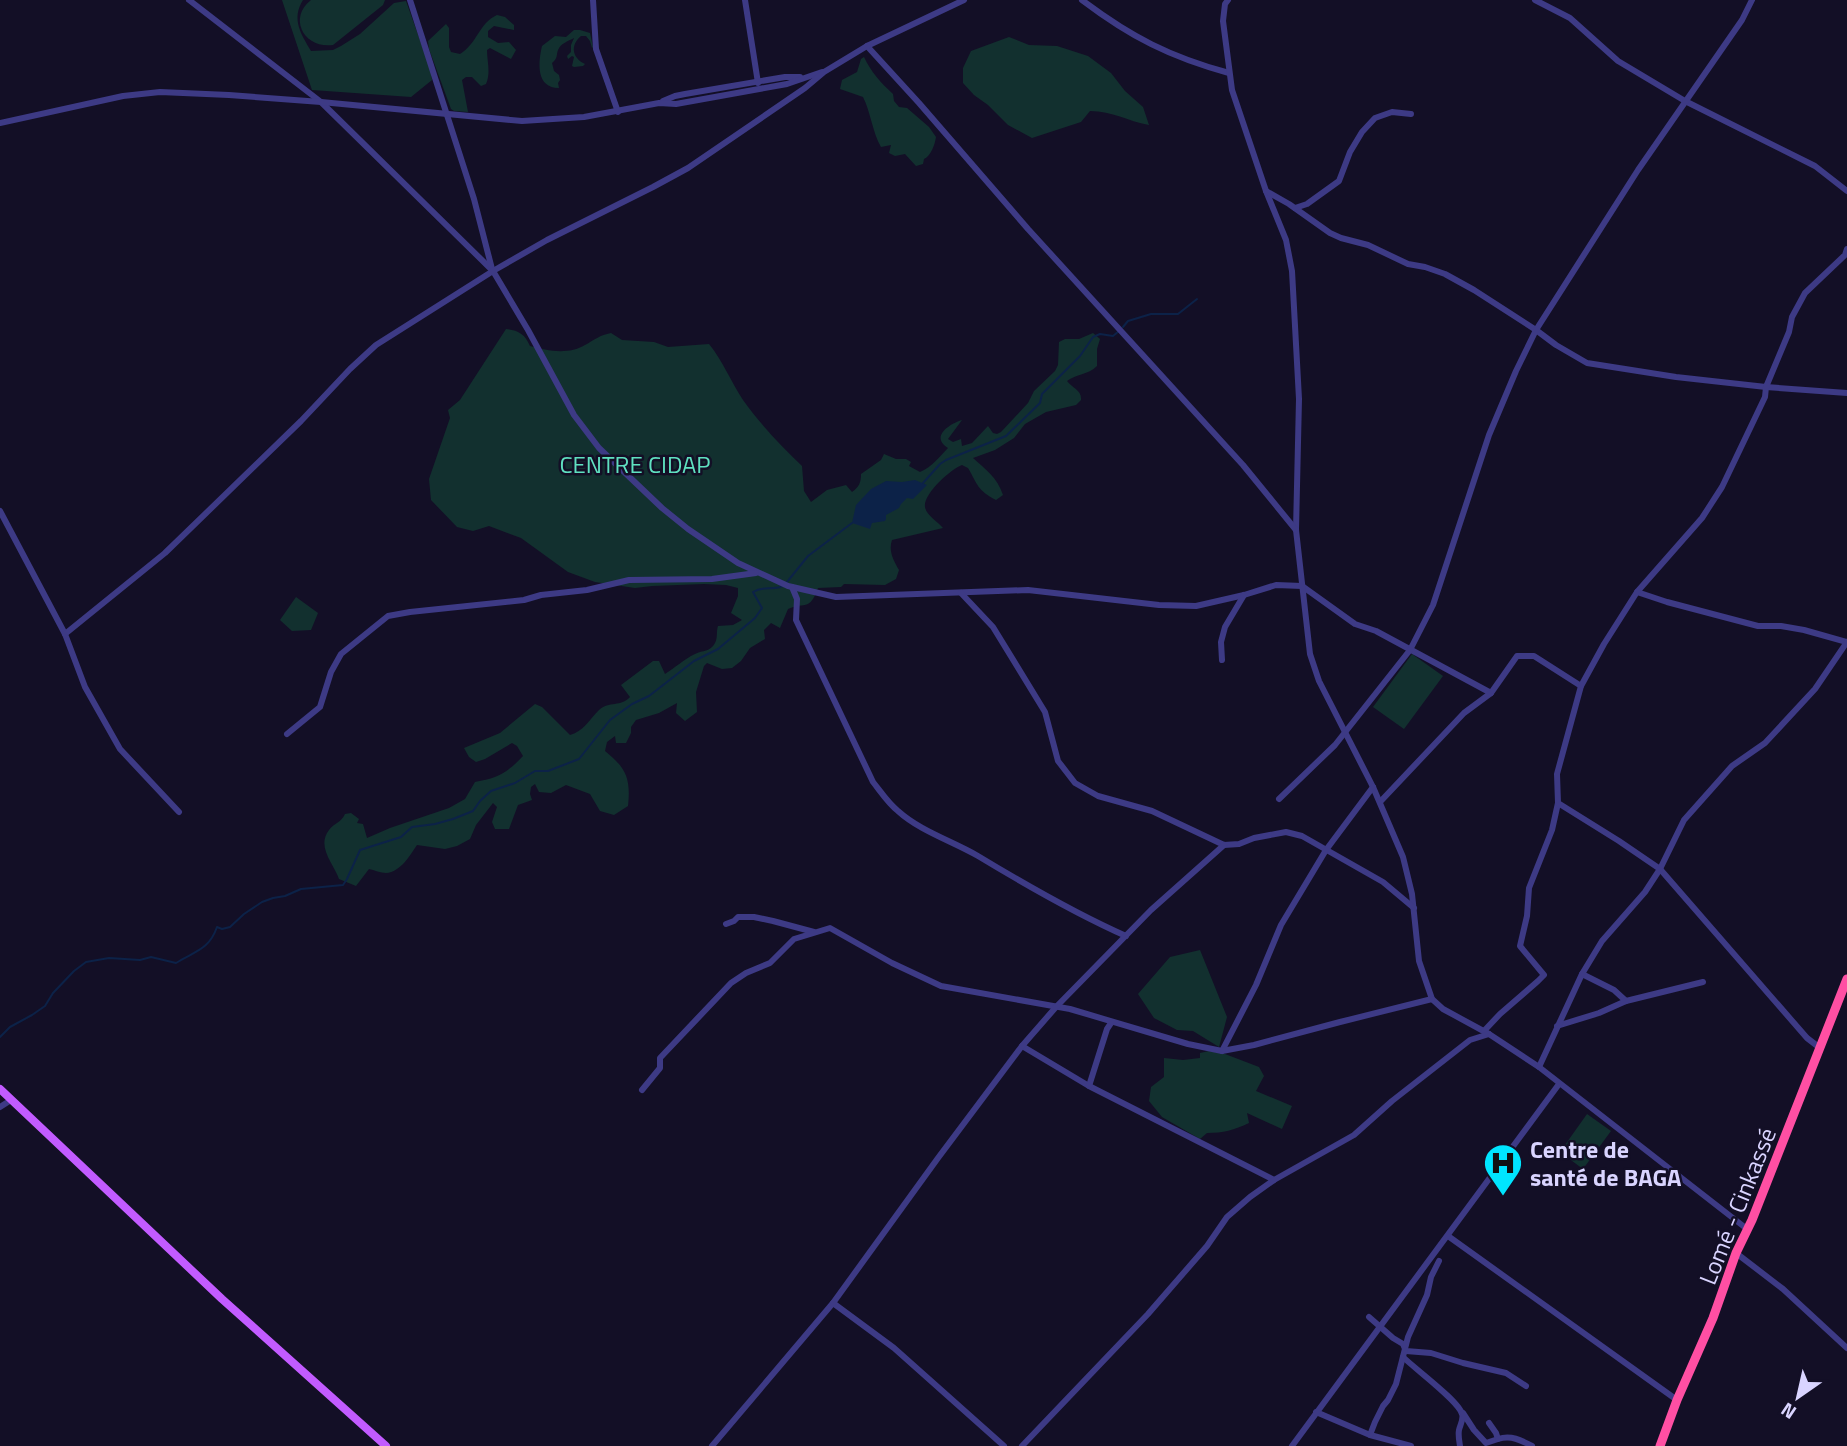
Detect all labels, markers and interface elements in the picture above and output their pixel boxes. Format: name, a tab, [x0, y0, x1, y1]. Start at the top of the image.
park label: CENTRE CIDAP	[559, 446, 711, 482]
street label: Lomé - Cinkassé	[1689, 1122, 1785, 1290]
place label: Centre de santé de BAGA	[1530, 1131, 1682, 1195]
hospital icon: Centre de santé de BAGA	[1482, 1142, 1524, 1197]
north arrow	[1763, 1362, 1833, 1432]
text: N	[1775, 1396, 1802, 1427]

